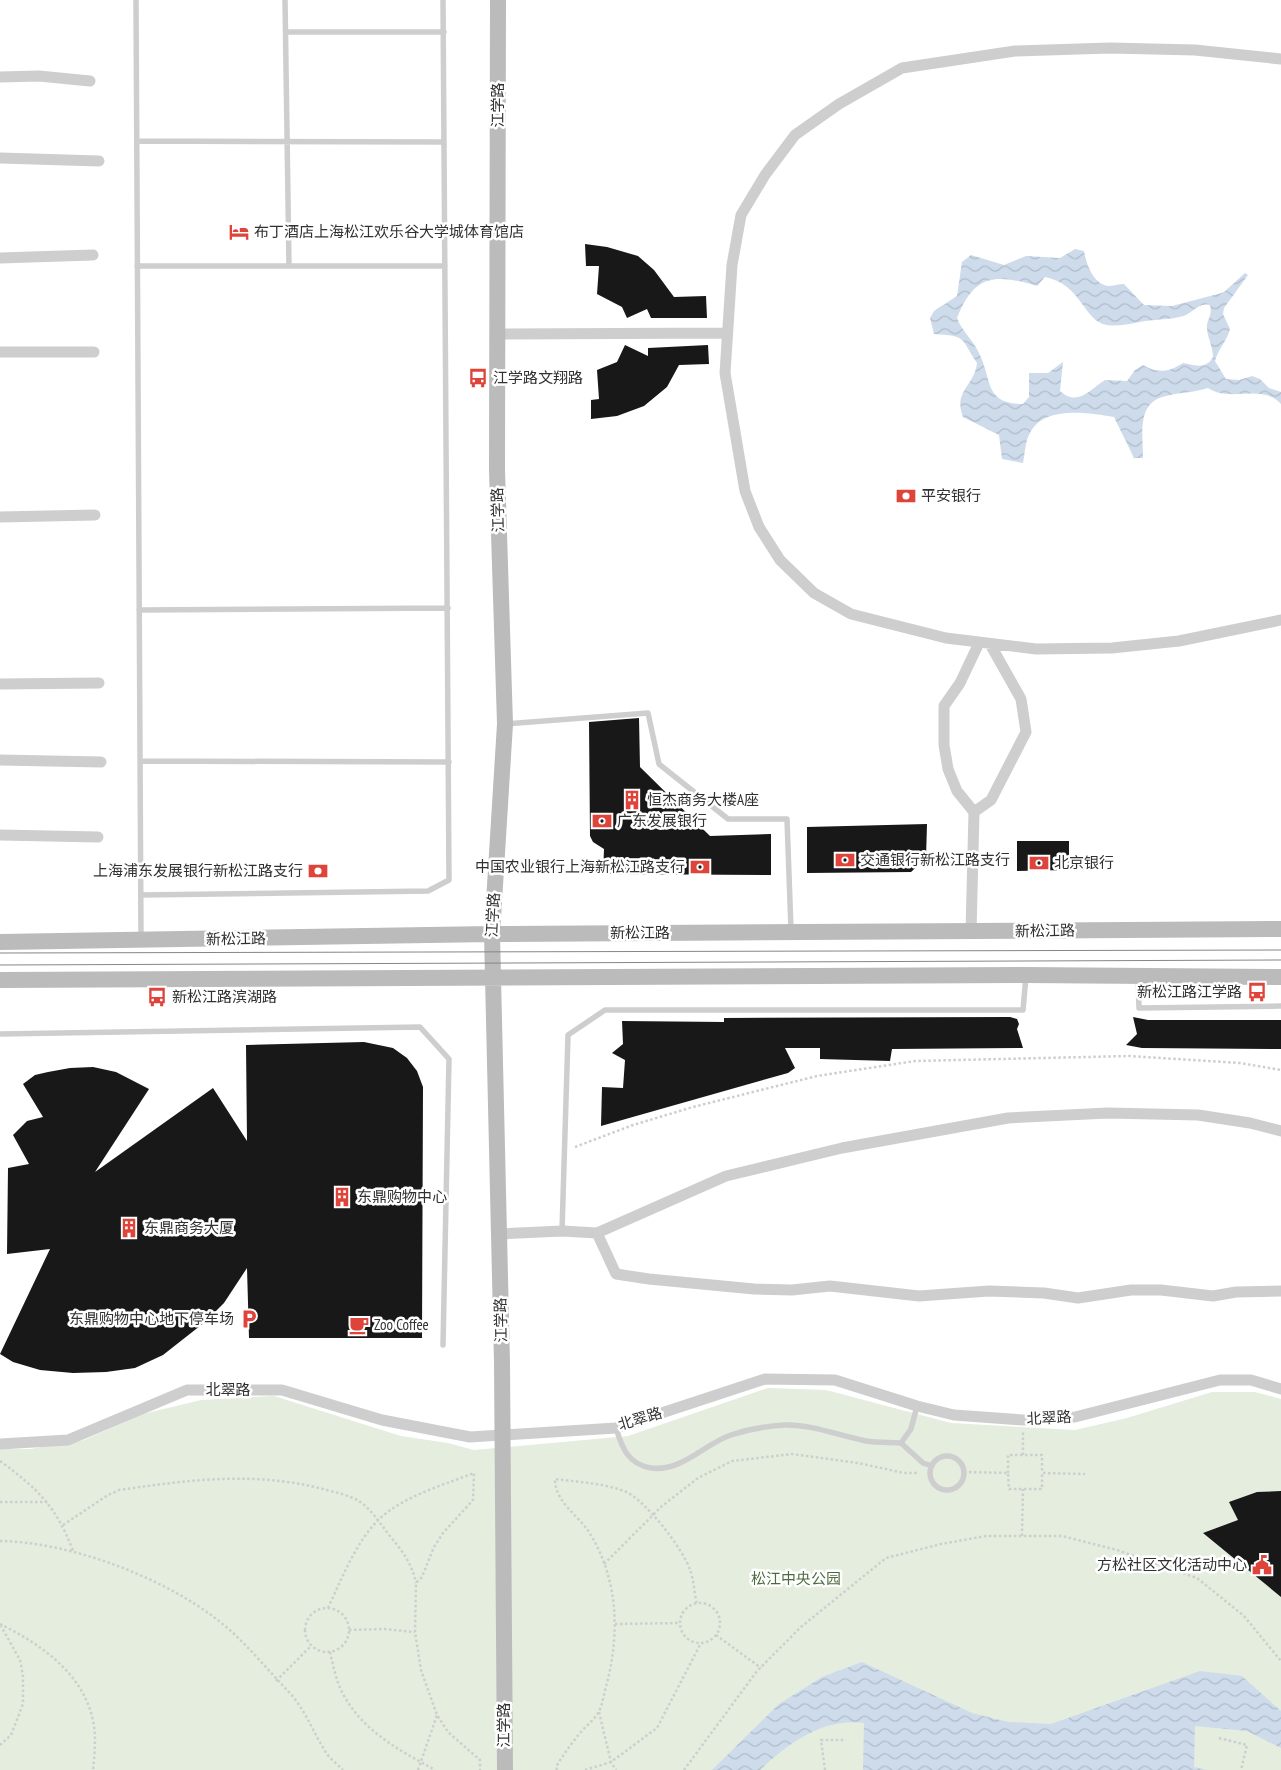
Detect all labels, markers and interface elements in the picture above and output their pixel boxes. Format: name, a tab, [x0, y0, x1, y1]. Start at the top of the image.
street label: 江学路	[488, 82, 507, 128]
hotel icon: 布丁酒店上海松江欢乐谷大学城体育馆店	[228, 221, 250, 243]
place label: 布丁酒店上海松江欢乐谷大学城体育馆店	[254, 222, 524, 241]
bus stop icon: 江学路文翔路	[467, 367, 489, 389]
place label: 江学路文翔路	[493, 368, 583, 387]
bank icon: 平安银行	[895, 485, 917, 507]
place label: 平安银行	[921, 486, 981, 505]
street label: 江学路	[487, 487, 508, 533]
building icon: 恒杰商务大楼A座	[621, 789, 643, 811]
place label: 恒杰商务大楼A座	[647, 790, 759, 809]
bank icon: 广东发展银行	[591, 810, 613, 832]
place label: 广东发展银行	[617, 811, 707, 830]
bank icon: 交通银行新松江路支行	[834, 849, 856, 871]
place label: 交通银行新松江路支行	[860, 850, 1010, 869]
bank icon: 北京银行	[1028, 852, 1050, 874]
place label: 北京银行	[1054, 853, 1114, 872]
bank icon: 中国农业银行上海新松江路支行	[689, 856, 711, 878]
place label: 中国农业银行上海新松江路支行	[475, 857, 685, 876]
bank icon: 上海浦东发展银行新松江路支行	[307, 860, 329, 882]
place label: 上海浦东发展银行新松江路支行	[93, 861, 303, 880]
street label: 江学路	[482, 892, 503, 938]
street label: 新松江路	[1015, 920, 1075, 941]
street label: 新松江路	[610, 923, 670, 942]
street label: 新松江路	[206, 928, 266, 949]
bus stop icon: 新松江路江学路	[1246, 981, 1268, 1003]
place label: 新松江路江学路	[1137, 982, 1242, 1001]
bus stop icon: 新松江路滨湖路	[146, 986, 168, 1008]
place label: 新松江路滨湖路	[172, 987, 277, 1006]
building icon: 东鼎购物中心	[331, 1186, 353, 1208]
place label: 东鼎购物中心	[357, 1187, 447, 1206]
building icon: 东鼎商务大厦	[118, 1217, 140, 1239]
place label: 东鼎商务大厦	[144, 1218, 234, 1237]
street label: 江学路	[491, 1297, 510, 1343]
parking icon: 东鼎购物中心地下停车场	[238, 1308, 260, 1330]
place label: 东鼎购物中心地下停车场	[69, 1309, 234, 1328]
cafe icon: Zoo Coffee	[348, 1314, 370, 1336]
place label: Zoo Coffee	[374, 1315, 429, 1334]
street label: 北翠路	[205, 1380, 251, 1399]
street label: 北翠路	[616, 1403, 664, 1434]
street label: 北翠路	[1026, 1407, 1072, 1428]
public building icon: 方松社区文化活动中心	[1251, 1554, 1273, 1576]
place label: 方松社区文化活动中心	[1097, 1555, 1247, 1574]
park label: 松江中央公园	[751, 1569, 841, 1588]
street label: 江学路	[494, 1702, 513, 1748]

